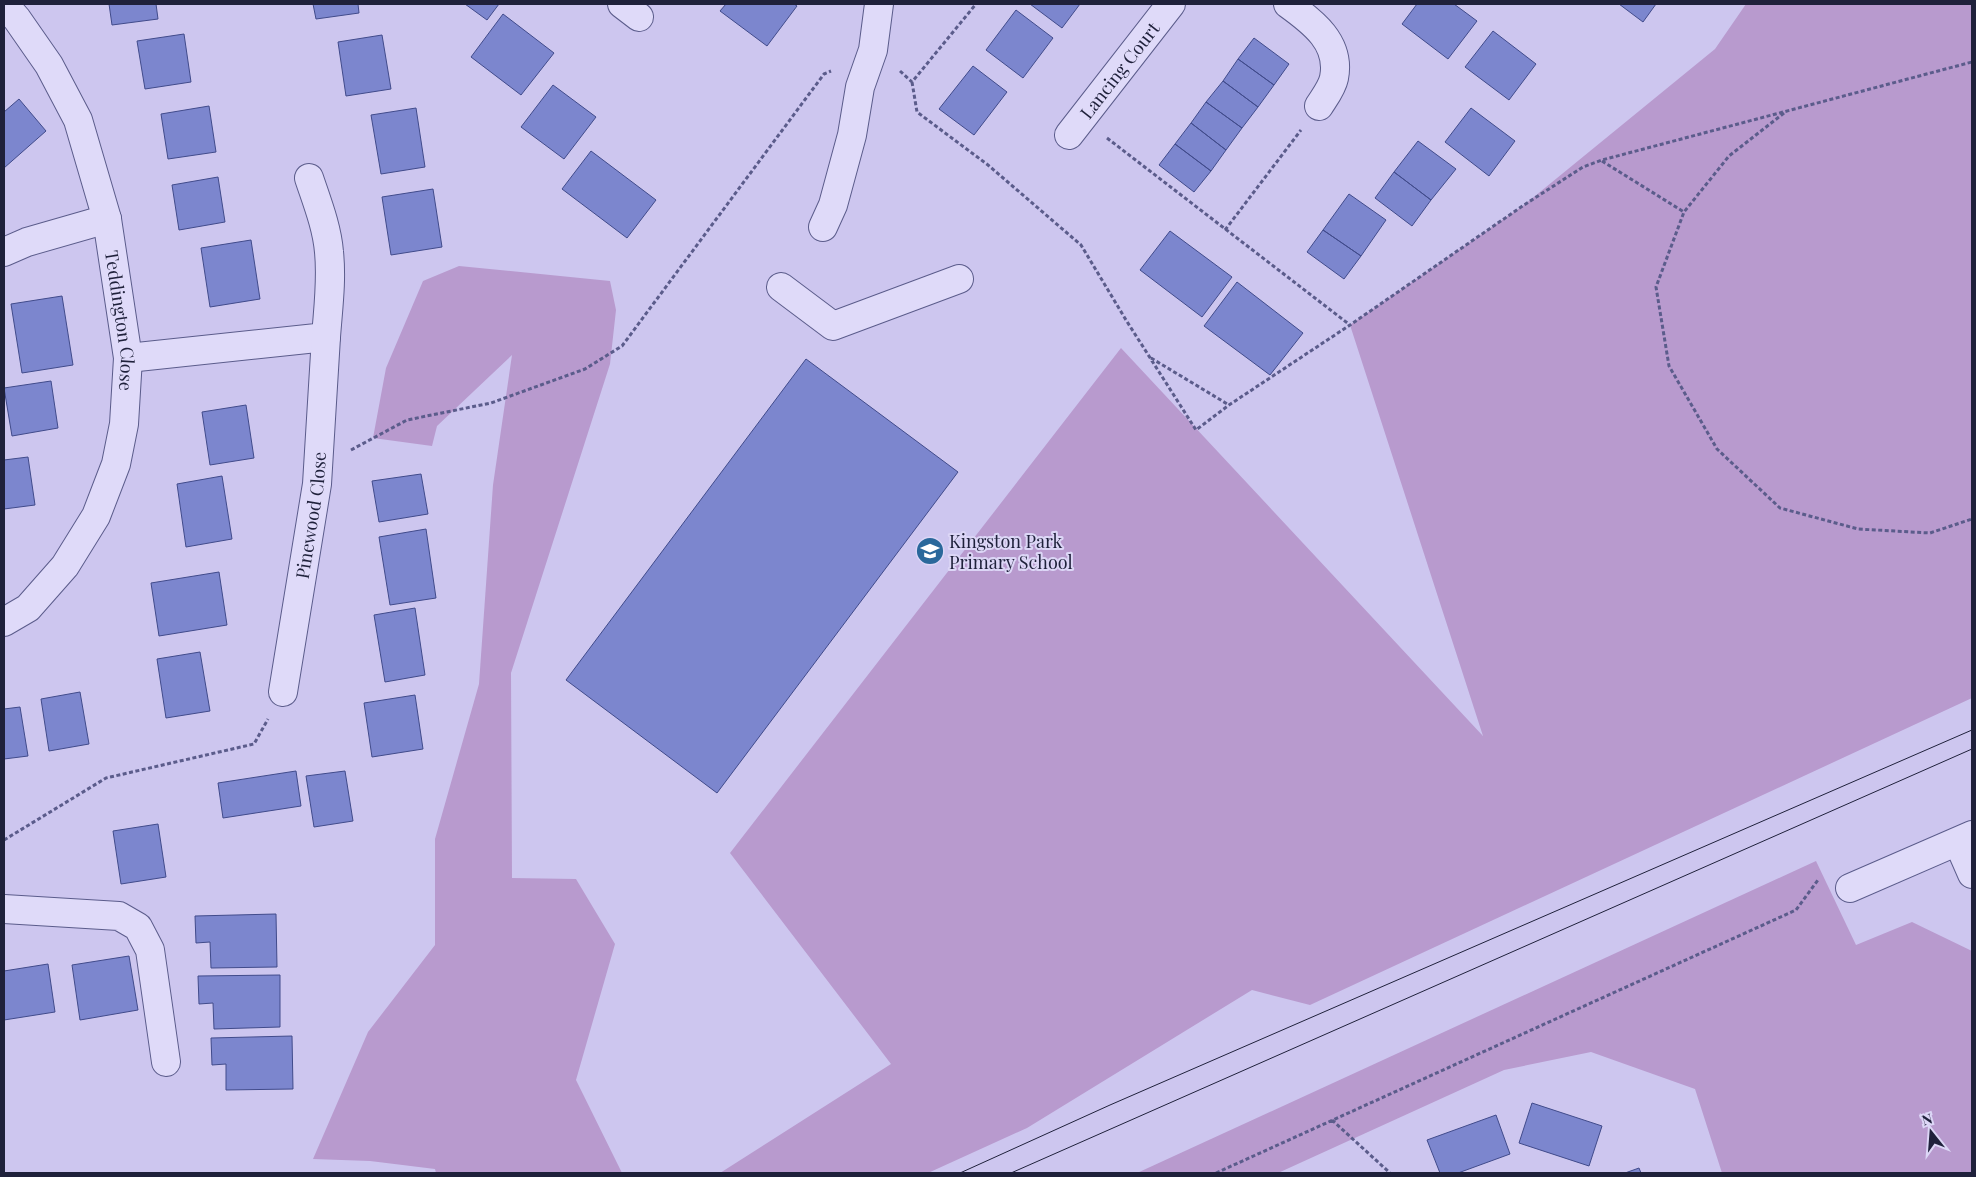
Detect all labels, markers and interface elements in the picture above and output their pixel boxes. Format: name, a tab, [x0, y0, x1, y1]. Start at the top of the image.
street label: Lancing Court	[1074, 17, 1165, 123]
street label: Teddington Close	[100, 249, 140, 392]
street label: Pinewood Close	[290, 451, 331, 581]
place label: Kingston Park Primary School	[949, 529, 1073, 574]
school or university icon: Kingston Park Primary School	[915, 536, 945, 566]
north arrow	[1906, 1107, 1956, 1157]
text: N	[1919, 1109, 1935, 1130]

